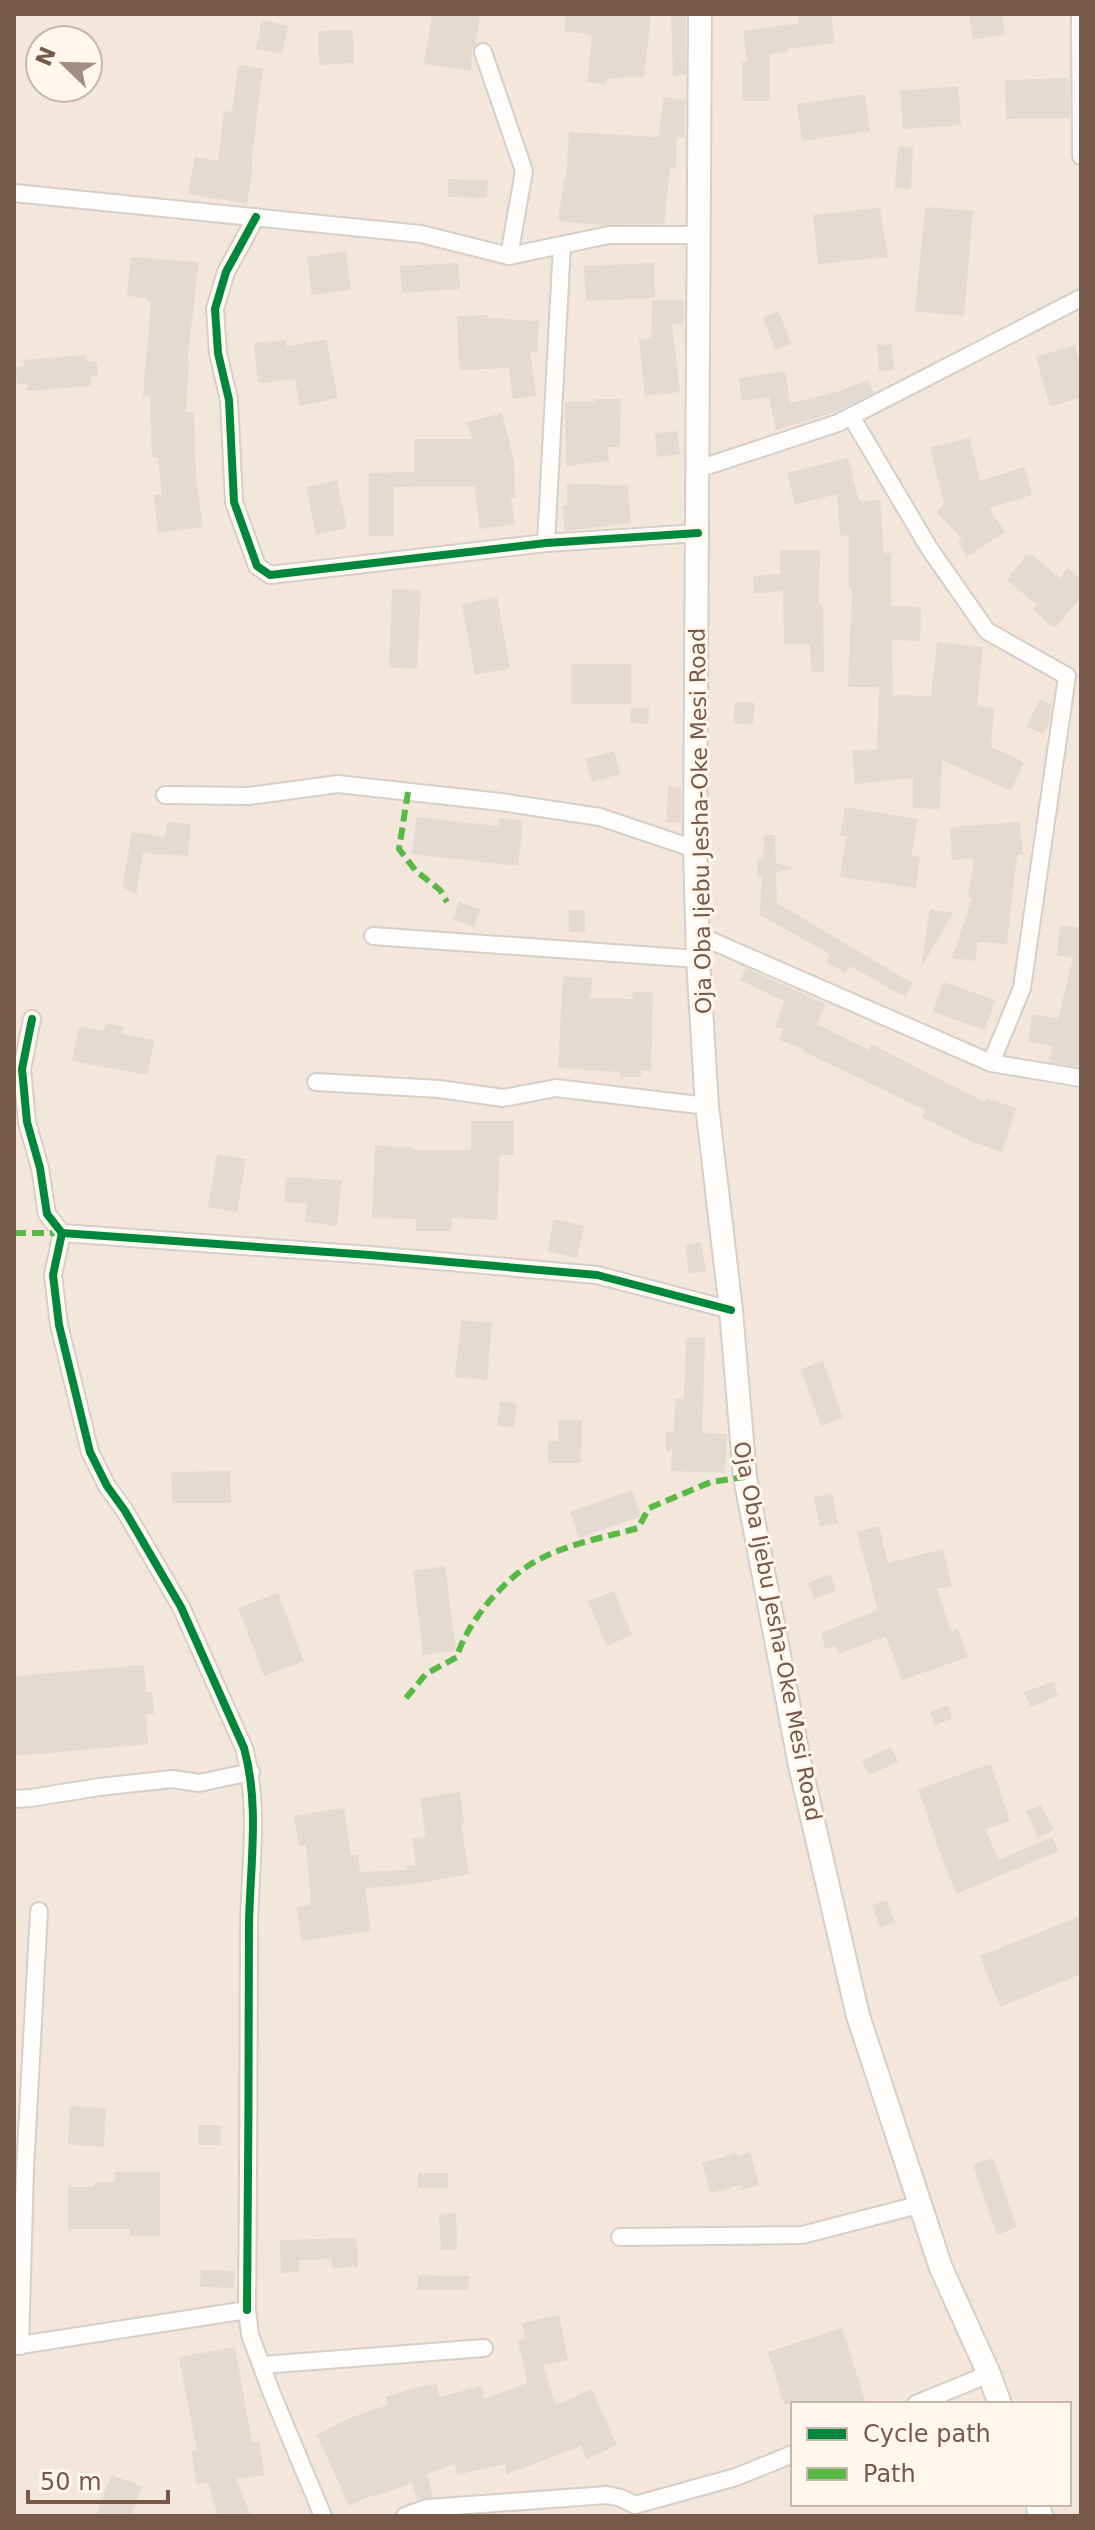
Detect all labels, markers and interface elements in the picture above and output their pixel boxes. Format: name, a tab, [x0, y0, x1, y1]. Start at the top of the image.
north arrow	[24, 24, 104, 104]
text: N	[31, 43, 61, 70]
street label: Oja Oba Ijebu Jesha-Oke Mesi Road	[685, 628, 716, 1014]
street label: Oja Oba Ijebu Jesha-Oke Mesi Road	[728, 1439, 827, 1823]
legend	[791, 2402, 1071, 2506]
text: Cycle path	[863, 2420, 991, 2448]
scale bar	[28, 2454, 168, 2504]
text: Path	[863, 2460, 916, 2488]
text: 50 m	[40, 2468, 102, 2496]

